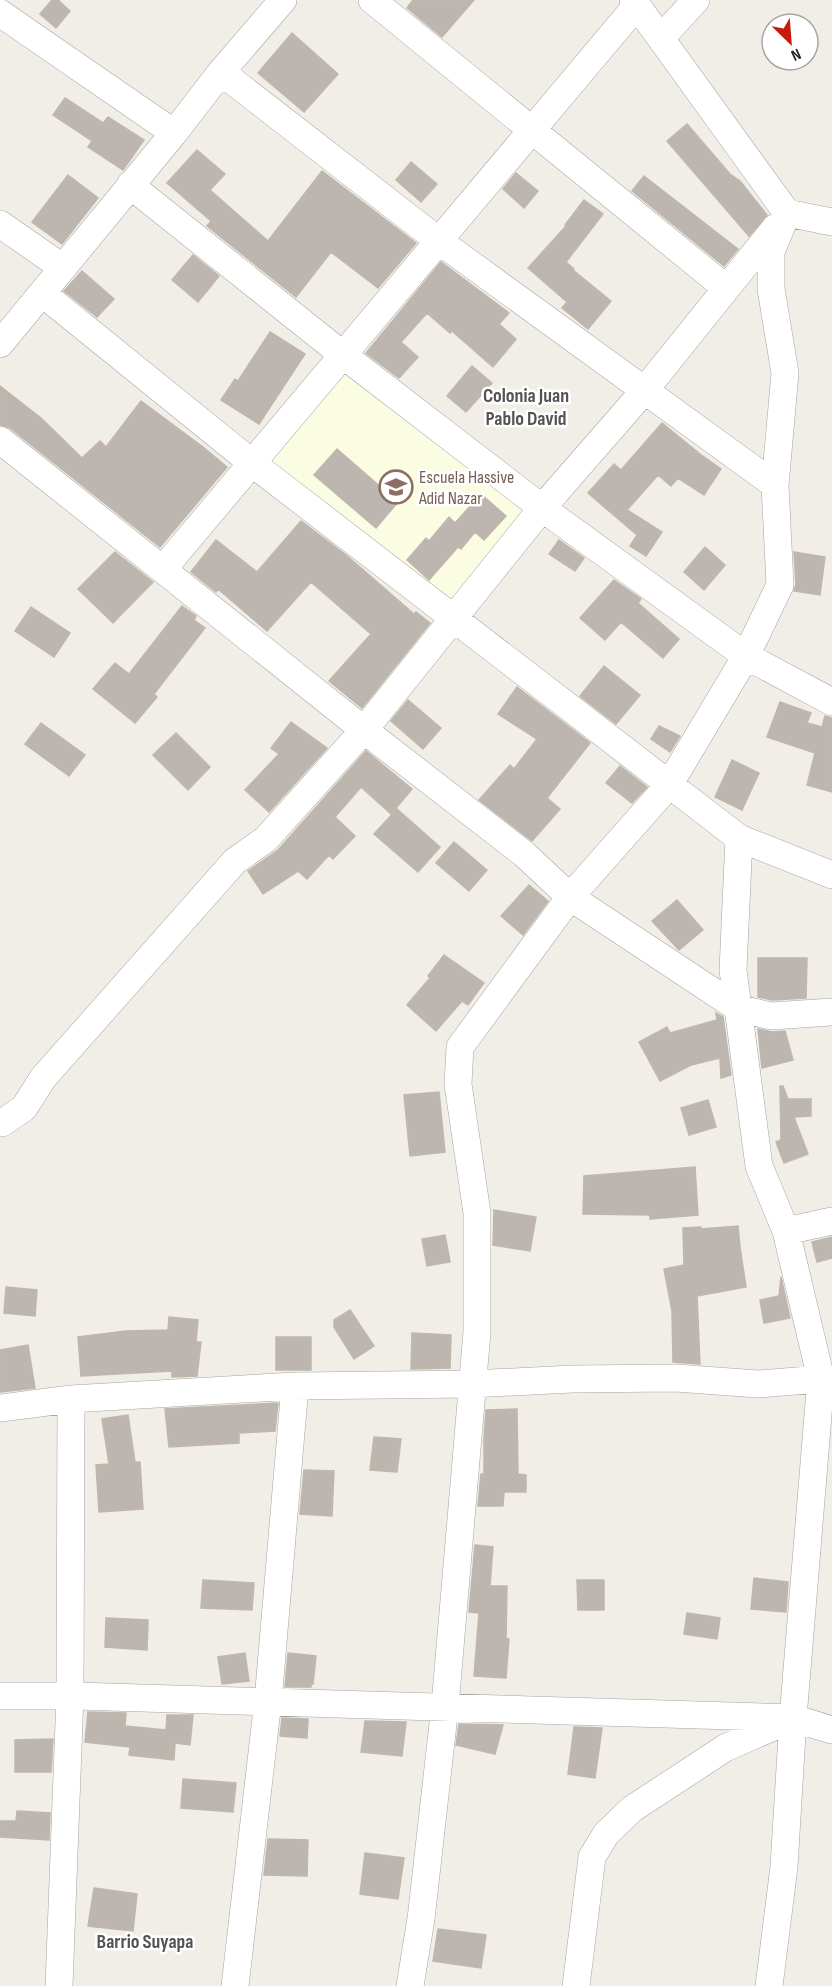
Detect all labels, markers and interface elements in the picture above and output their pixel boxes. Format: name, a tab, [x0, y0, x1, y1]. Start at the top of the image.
north arrow	[760, 12, 820, 72]
text: N	[788, 44, 804, 65]
district label: Colonia Juan Pablo David	[483, 384, 569, 431]
place label: Escuela Hassive Adid Nazar	[418, 467, 514, 509]
school or university icon: Escuela Hassive Adid Nazar	[378, 469, 414, 505]
district label: Barrio Suyapa	[97, 1930, 193, 1954]

